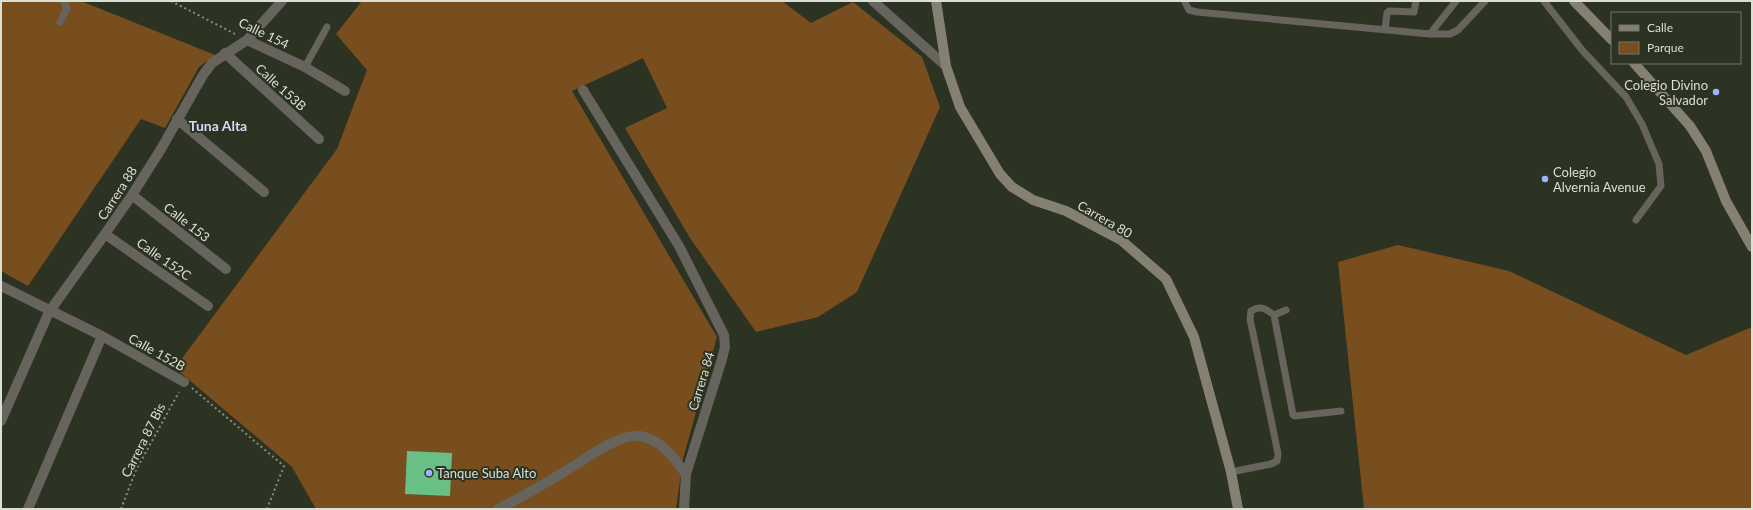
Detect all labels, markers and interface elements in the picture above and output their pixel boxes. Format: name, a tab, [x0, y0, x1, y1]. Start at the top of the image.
legend	[1611, 12, 1741, 64]
street label: Calle 154	[236, 14, 292, 52]
text: Calle	[1647, 20, 1673, 35]
text: Parque	[1647, 40, 1684, 55]
street label: Calle 153B	[252, 60, 310, 114]
place label: Colegio Divino Salvador	[1624, 77, 1708, 108]
marker: Colegio Divino Salvador	[1711, 87, 1721, 97]
district label: Tuna Alta	[189, 117, 247, 134]
street label: Carrera 88	[94, 163, 140, 223]
place label: Colegio Alvernia Avenue	[1553, 164, 1646, 195]
marker: Colegio Alvernia Avenue	[1540, 174, 1550, 184]
street label: Carrera 80	[1075, 197, 1136, 241]
street label: Calle 153	[161, 199, 213, 245]
street label: Calle 152C	[134, 234, 195, 284]
street label: Calle 152B	[126, 330, 188, 374]
street label: Carrera 84	[684, 349, 718, 412]
street label: Carrera 87 Bis	[117, 400, 169, 480]
place label: Tanque Suba Alto	[437, 465, 536, 481]
marker: Tanque Suba Alto	[424, 468, 434, 478]

